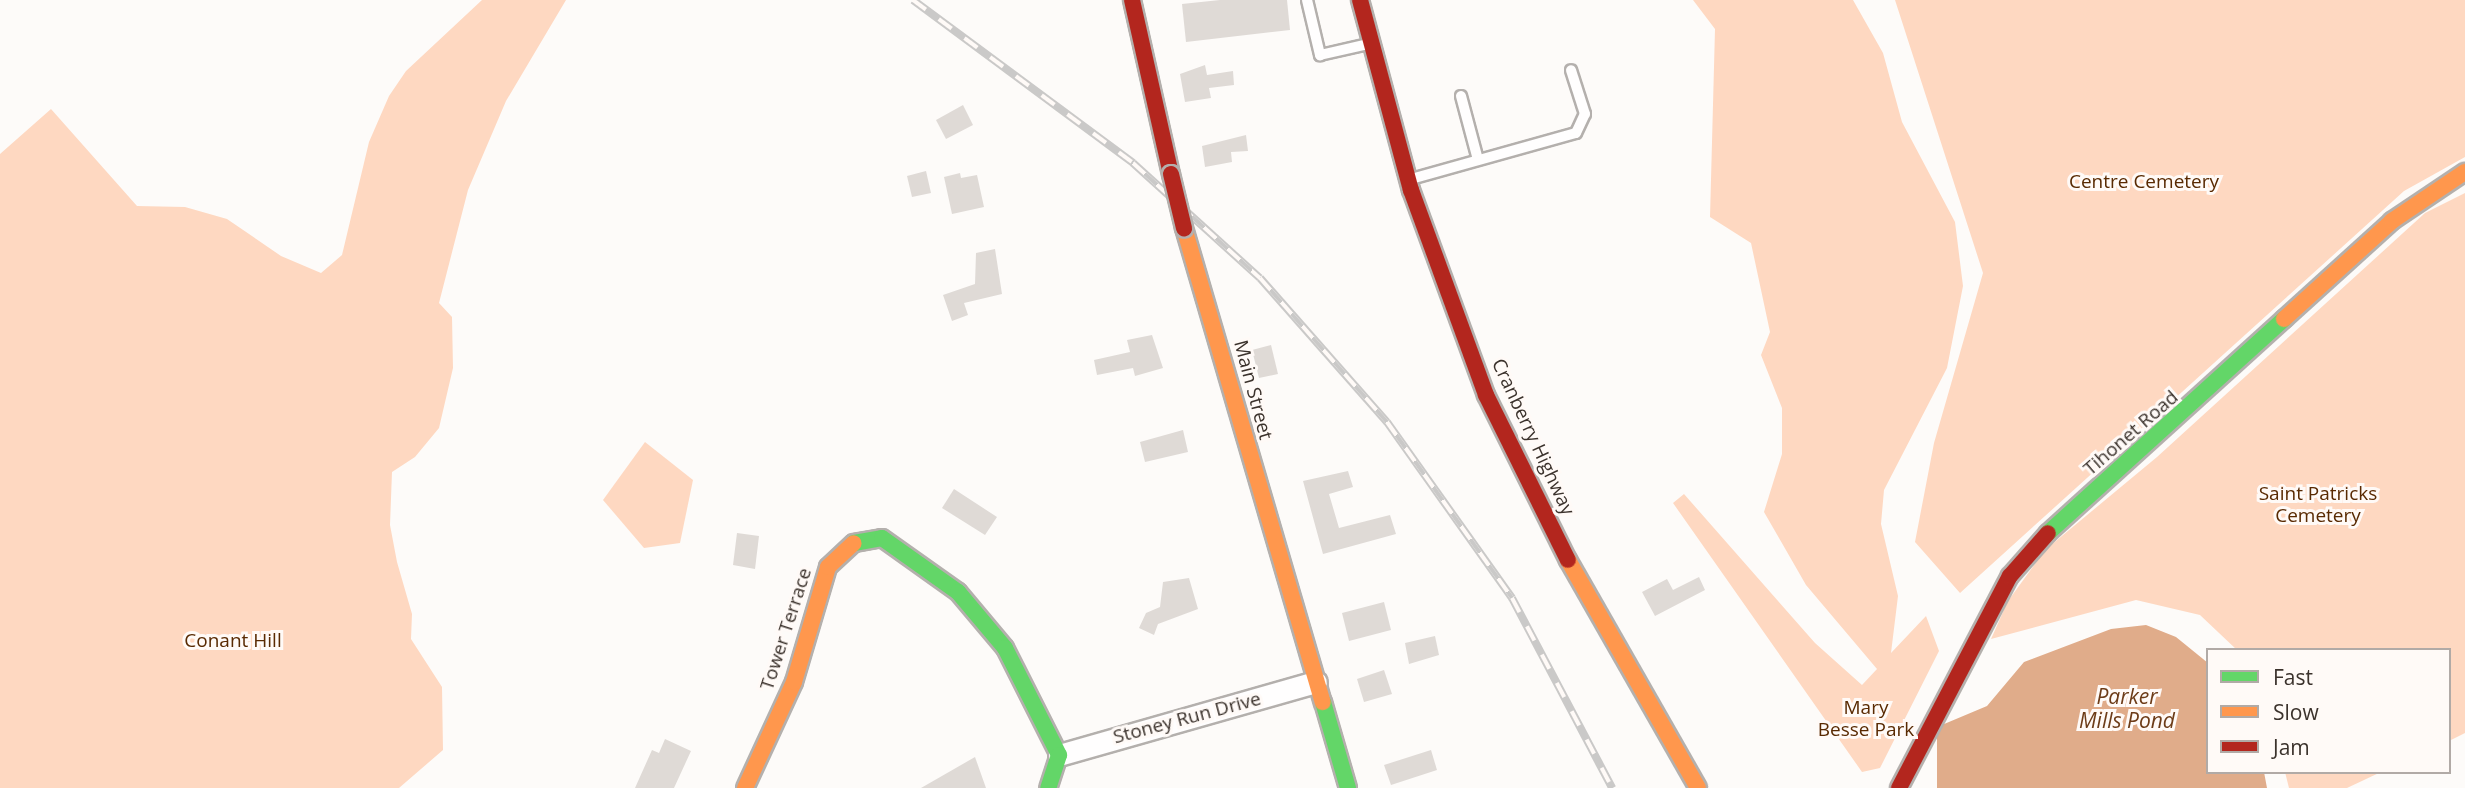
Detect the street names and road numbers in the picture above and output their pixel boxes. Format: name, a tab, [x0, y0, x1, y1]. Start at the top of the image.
street label: Main Street	[1229, 338, 1277, 442]
street label: Cranberry Highway	[1487, 355, 1579, 519]
street label: Tihonet Road	[2079, 386, 2183, 480]
street label: Tower Terrace	[756, 565, 816, 693]
street label: Stoney Run Drive	[1111, 687, 1263, 749]

